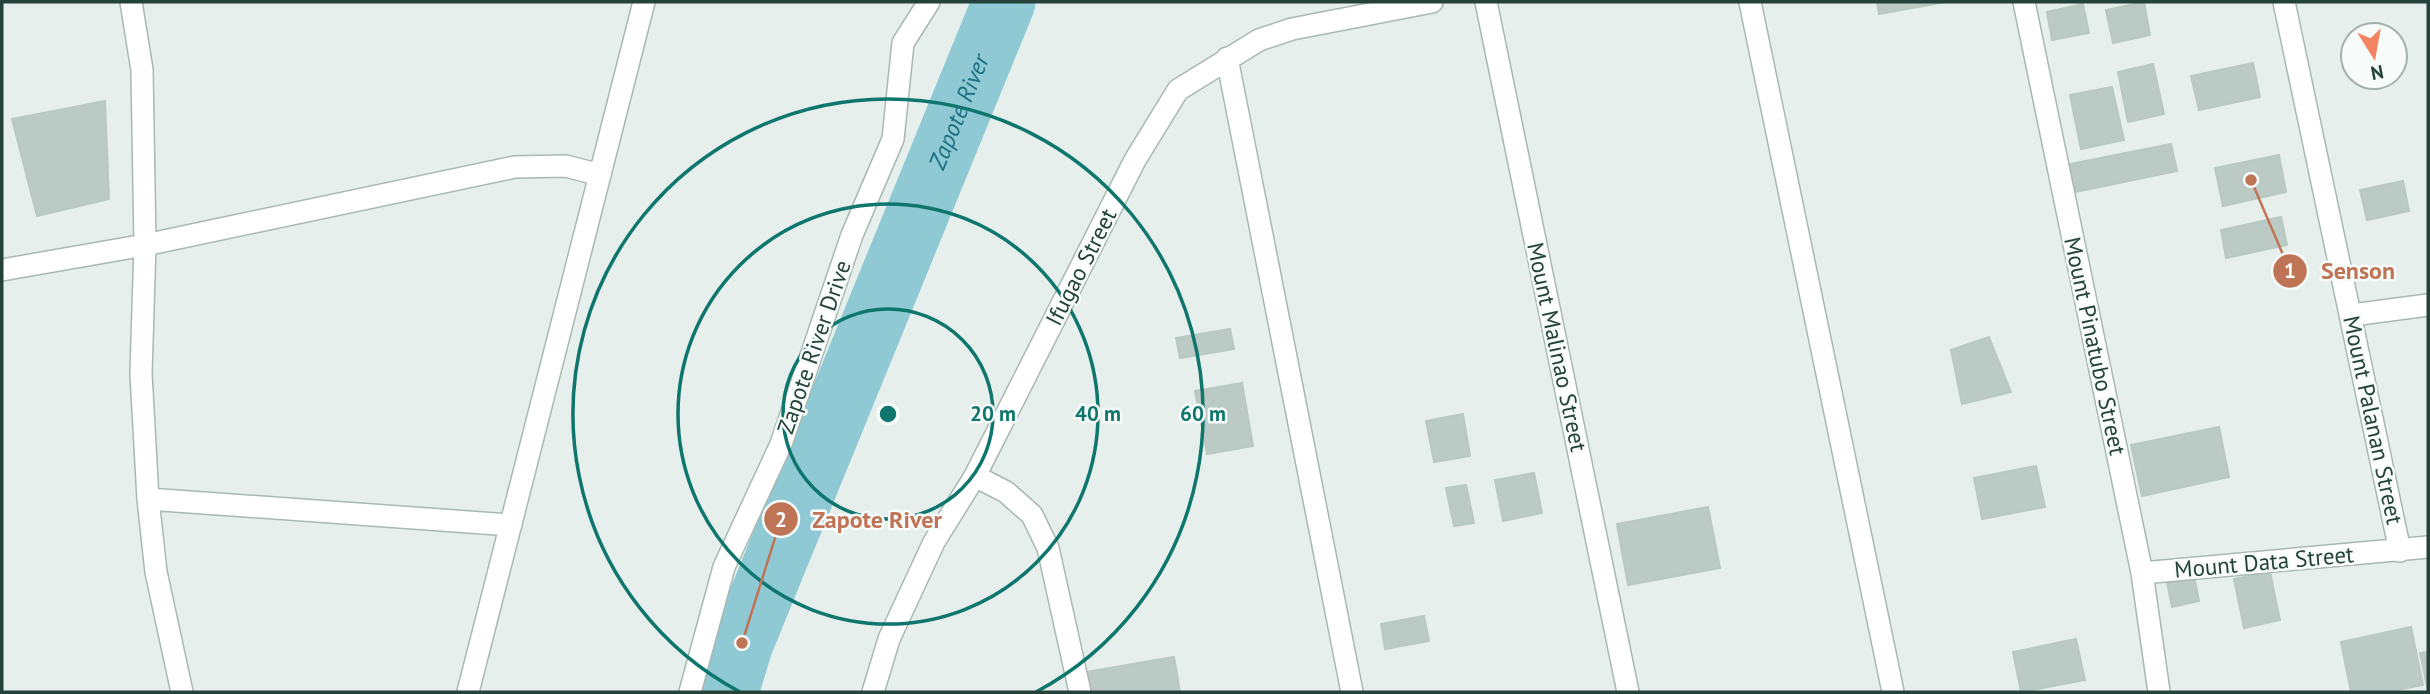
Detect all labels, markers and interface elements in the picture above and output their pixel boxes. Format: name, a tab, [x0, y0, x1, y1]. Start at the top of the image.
north arrow	[2339, 21, 2409, 91]
water label: Zapote River	[921, 48, 997, 175]
text: N	[2369, 60, 2386, 86]
street label: Ifugao Street	[1039, 203, 1122, 330]
street label: Mount Pinatubo Street	[2058, 234, 2133, 458]
street label: Mount Malinao Street	[1521, 240, 1594, 454]
callout: Senson	[2272, 248, 2409, 293]
text: Senson	[2321, 255, 2395, 286]
street label: Zapote River Drive	[770, 256, 857, 437]
text: 1	[2284, 257, 2296, 284]
street label: Mount Palanan Street	[2337, 313, 2410, 527]
text: 20 m	[970, 400, 1016, 427]
text: 40 m	[1075, 400, 1121, 427]
text: 60 m	[1180, 400, 1226, 427]
centre of rings	[876, 402, 900, 426]
callout: Zapote River	[763, 497, 956, 542]
text: Zapote River	[812, 504, 942, 535]
text: 2	[775, 506, 787, 533]
street label: Mount Data Street	[2173, 539, 2355, 584]

